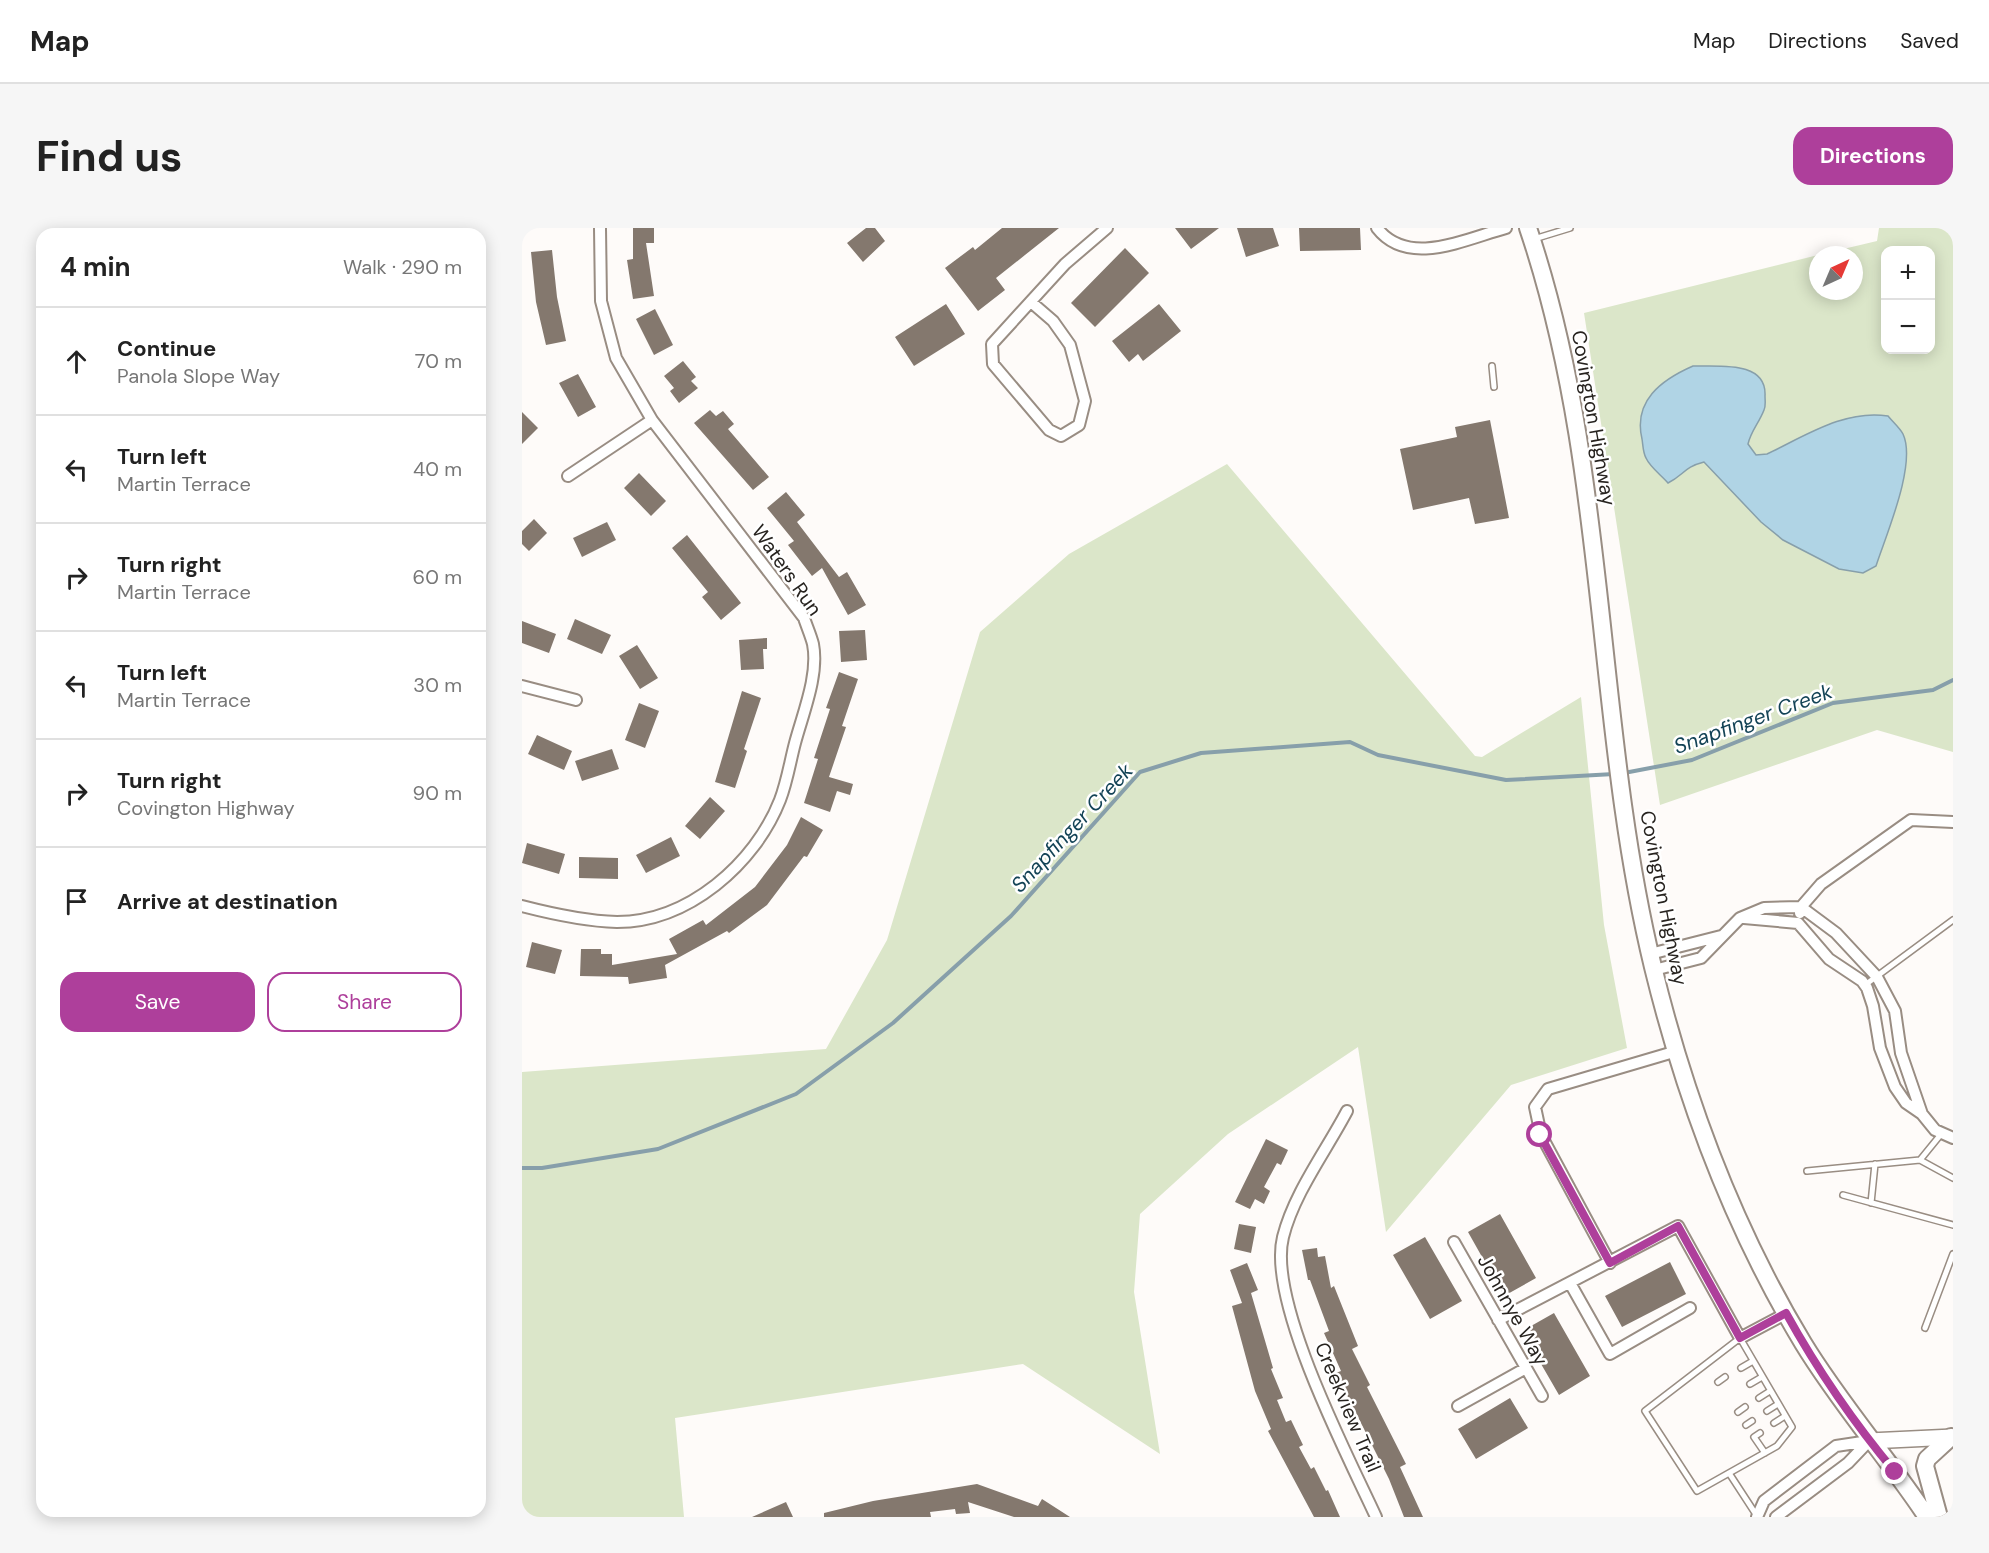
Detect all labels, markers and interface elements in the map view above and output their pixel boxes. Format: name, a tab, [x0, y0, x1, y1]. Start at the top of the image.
text: Map	[30, 23, 90, 60]
text: Map	[1693, 27, 1735, 55]
text: Directions	[1768, 27, 1867, 55]
text: Saved	[1900, 27, 1959, 55]
button: Directions	[1793, 127, 1953, 185]
text: Find us	[36, 129, 182, 184]
north arrow	[1809, 246, 1863, 300]
map controls	[1881, 246, 1935, 354]
button: +	[1881, 246, 1935, 300]
text: 4 min	[60, 250, 131, 284]
text: Walk · 290 m	[343, 254, 462, 280]
button: −	[1881, 300, 1935, 354]
street label: Covington Highway	[1566, 328, 1622, 508]
text: Continue	[117, 334, 216, 363]
icon: ahead	[60, 345, 93, 378]
text: 70 m	[415, 348, 462, 374]
text: Panola Slope Way	[117, 363, 280, 389]
text: Turn left	[117, 442, 207, 471]
icon: left	[60, 453, 93, 486]
text: 40 m	[413, 456, 462, 482]
text: Martin Terrace	[117, 471, 251, 497]
street label: Waters Run	[746, 519, 828, 621]
text: Turn right	[117, 550, 222, 579]
icon: right	[60, 561, 93, 594]
text: 60 m	[413, 564, 462, 590]
text: Martin Terrace	[117, 579, 251, 605]
text: Turn left	[117, 658, 207, 687]
icon: left	[60, 669, 93, 702]
text: 30 m	[413, 672, 462, 698]
water label: Snapfinger Creek	[1670, 677, 1836, 761]
text: Martin Terrace	[117, 687, 251, 713]
water label: Snapfinger Creek	[1005, 757, 1139, 899]
text: Turn right	[117, 766, 222, 795]
icon: right	[60, 777, 93, 810]
text: 90 m	[413, 780, 462, 806]
text: Covington Highway	[117, 795, 295, 821]
street label: Covington Highway	[1634, 808, 1694, 988]
icon: arrive	[60, 885, 93, 918]
text: Arrive at destination	[117, 887, 338, 916]
button: Save	[60, 972, 255, 1032]
button: Share	[267, 972, 462, 1032]
route start	[1526, 1121, 1552, 1147]
street label: Johnnye Way	[1472, 1250, 1554, 1370]
street label: Creekview Trail	[1309, 1338, 1387, 1476]
route end	[1881, 1458, 1907, 1484]

